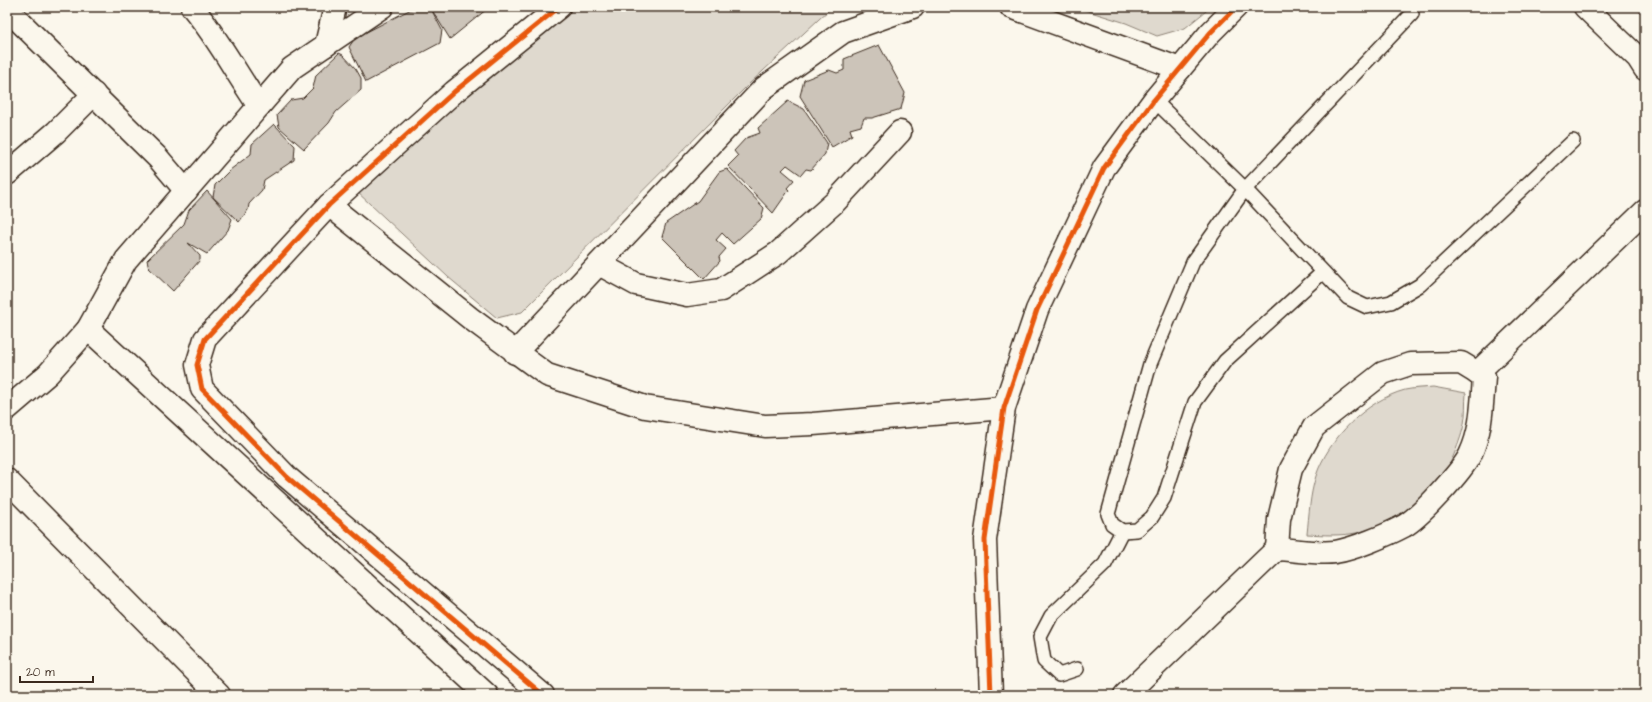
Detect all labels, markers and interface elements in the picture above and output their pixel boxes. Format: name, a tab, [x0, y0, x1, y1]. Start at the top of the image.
scale bar	[20, 658, 93, 684]
text: 20 m	[26, 664, 55, 681]

